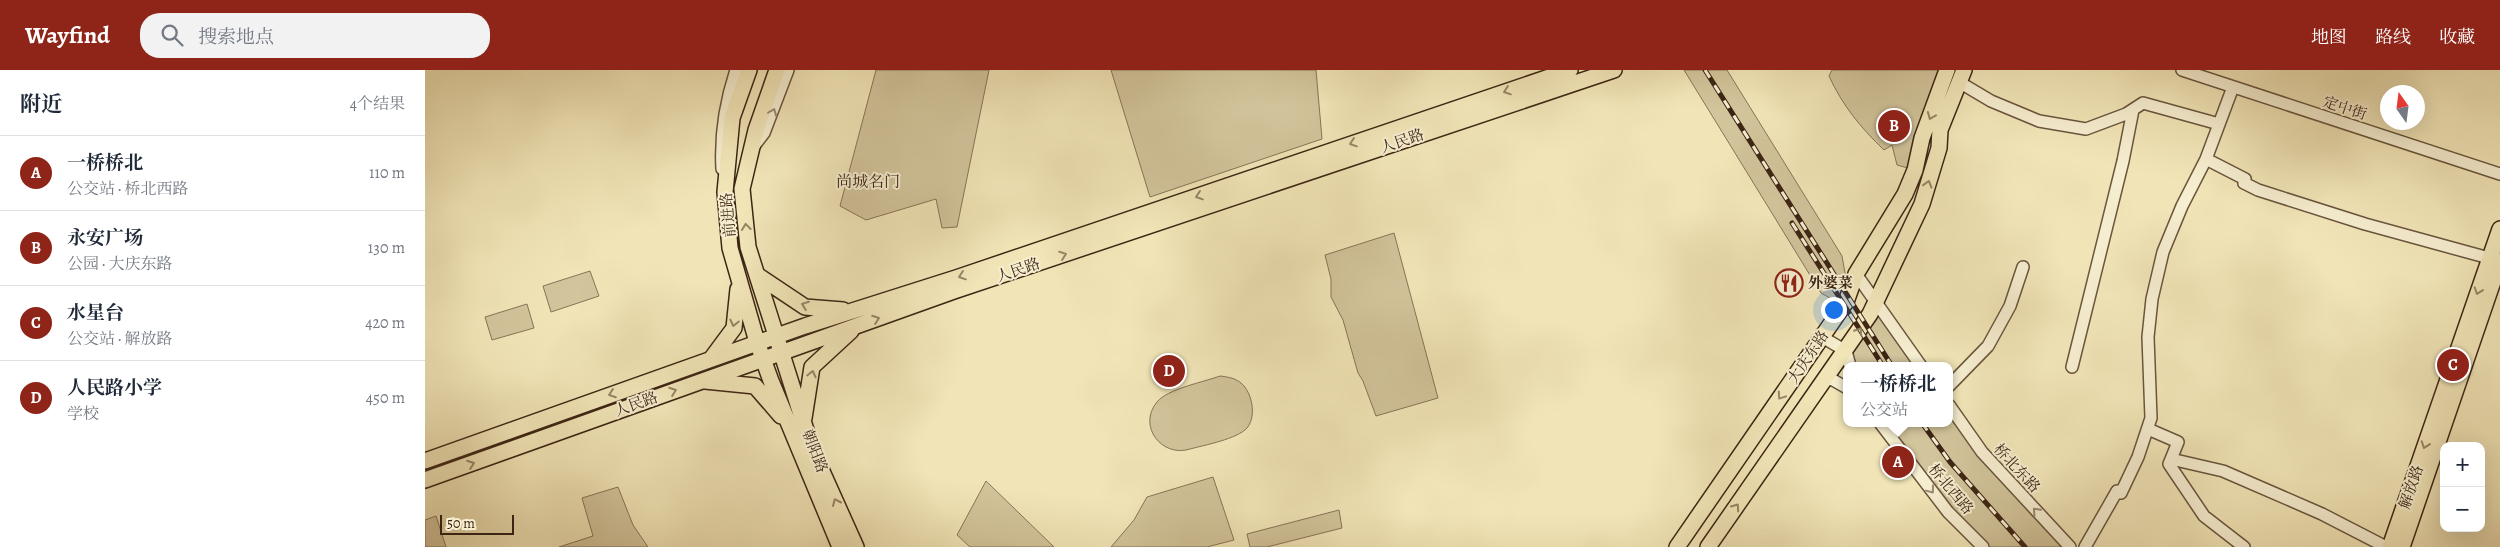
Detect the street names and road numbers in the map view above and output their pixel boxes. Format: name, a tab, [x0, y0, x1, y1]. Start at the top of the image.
street label: 定中街	[2321, 92, 2369, 124]
street label: 人民路	[1377, 124, 1427, 158]
street label: 前进路	[716, 192, 740, 238]
street label: 人民路	[993, 253, 1043, 287]
street label: 大庆东路	[1783, 327, 1833, 387]
street label: 人民路	[611, 387, 661, 421]
street label: 朝阳路	[798, 426, 832, 476]
street label: 桥北东路	[1989, 439, 2045, 497]
street label: 桥北西路	[1924, 460, 1978, 518]
street label: 解放路	[2394, 462, 2428, 512]

